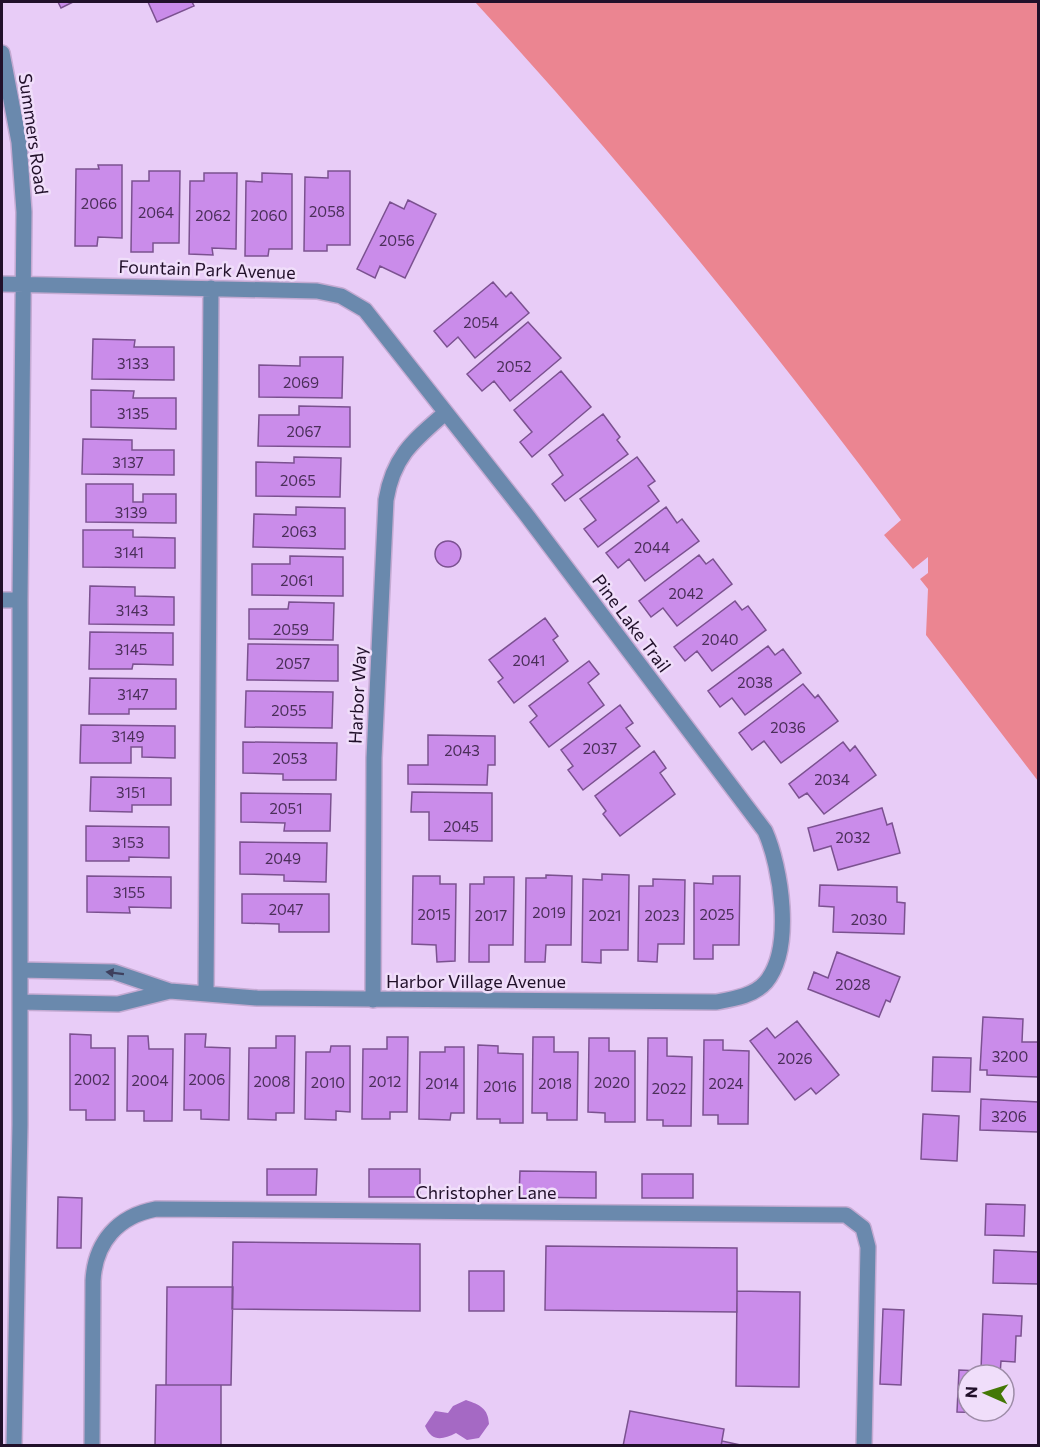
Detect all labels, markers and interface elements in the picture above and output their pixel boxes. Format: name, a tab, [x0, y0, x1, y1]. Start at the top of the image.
street label: Summers Road	[15, 72, 53, 196]
house number: 2066	[81, 194, 117, 212]
house number: 2058	[309, 202, 345, 220]
house number: 2064	[138, 203, 174, 221]
house number: 2062	[195, 206, 231, 224]
house number: 2060	[251, 206, 287, 224]
house number: 2056	[379, 231, 415, 249]
street label: Fountain Park Avenue	[118, 255, 296, 283]
house number: 2054	[463, 313, 499, 331]
house number: 3133	[117, 354, 149, 372]
house number: 2052	[497, 357, 532, 375]
house number: 2069	[283, 373, 319, 391]
house number: 3135	[117, 404, 149, 422]
house number: 2067	[286, 422, 322, 440]
house number: 3137	[112, 453, 144, 471]
house number: 2065	[280, 471, 316, 489]
house number: 3139	[115, 503, 147, 521]
house number: 2063	[281, 522, 317, 540]
house number: 2044	[634, 538, 670, 556]
house number: 3141	[114, 543, 144, 561]
street label: Pine Lake Trail	[588, 570, 676, 676]
house number: 2061	[280, 571, 314, 589]
house number: 2042	[668, 584, 704, 602]
house number: 3143	[116, 601, 148, 619]
house number: 2059	[273, 620, 309, 638]
house number: 2040	[702, 630, 738, 648]
house number: 3145	[115, 640, 147, 658]
street label: Harbor Way	[343, 645, 371, 745]
house number: 2041	[512, 651, 546, 669]
house number: 2057	[276, 654, 310, 672]
house number: 2038	[737, 673, 773, 691]
house number: 3147	[117, 685, 149, 703]
house number: 2055	[271, 701, 307, 719]
house number: 2036	[770, 718, 806, 736]
house number: 3149	[111, 727, 145, 745]
house number: 2037	[583, 739, 617, 757]
house number: 2043	[444, 741, 480, 759]
house number: 2053	[272, 749, 308, 767]
house number: 2034	[814, 770, 850, 788]
house number: 3151	[116, 783, 146, 801]
house number: 2051	[269, 799, 303, 817]
house number: 2045	[443, 817, 479, 835]
house number: 2032	[836, 828, 870, 846]
house number: 3153	[112, 833, 144, 851]
house number: 2049	[265, 849, 301, 867]
house number: 3155	[113, 883, 145, 901]
house number: 2047	[269, 900, 303, 918]
house number: 2019	[532, 903, 566, 921]
house number: 2015	[417, 905, 451, 923]
house number: 2025	[700, 905, 734, 923]
house number: 2017	[475, 906, 507, 924]
house number: 2021	[589, 906, 621, 924]
house number: 2023	[645, 906, 679, 924]
house number: 2030	[851, 910, 887, 928]
one-way arrow	[105, 968, 124, 978]
street label: Harbor Village Avenue	[386, 970, 566, 992]
house number: 2028	[835, 975, 871, 993]
house number: 3200	[992, 1047, 1028, 1065]
house number: 2026	[777, 1049, 813, 1067]
house number: 2002	[74, 1070, 110, 1088]
house number: 2006	[189, 1070, 225, 1088]
house number: 2004	[132, 1071, 168, 1089]
house number: 2008	[254, 1072, 290, 1090]
house number: 2012	[369, 1072, 401, 1090]
house number: 2010	[311, 1073, 345, 1091]
house number: 2020	[594, 1073, 630, 1091]
house number: 2014	[425, 1074, 459, 1092]
house number: 2018	[538, 1074, 572, 1092]
house number: 2024	[708, 1074, 744, 1092]
house number: 2016	[483, 1077, 517, 1095]
house number: 2022	[652, 1079, 686, 1097]
house number: 3206	[991, 1107, 1027, 1125]
street label: Christopher Lane	[415, 1181, 557, 1203]
north arrow	[956, 1363, 1016, 1423]
text: N	[961, 1386, 980, 1399]

